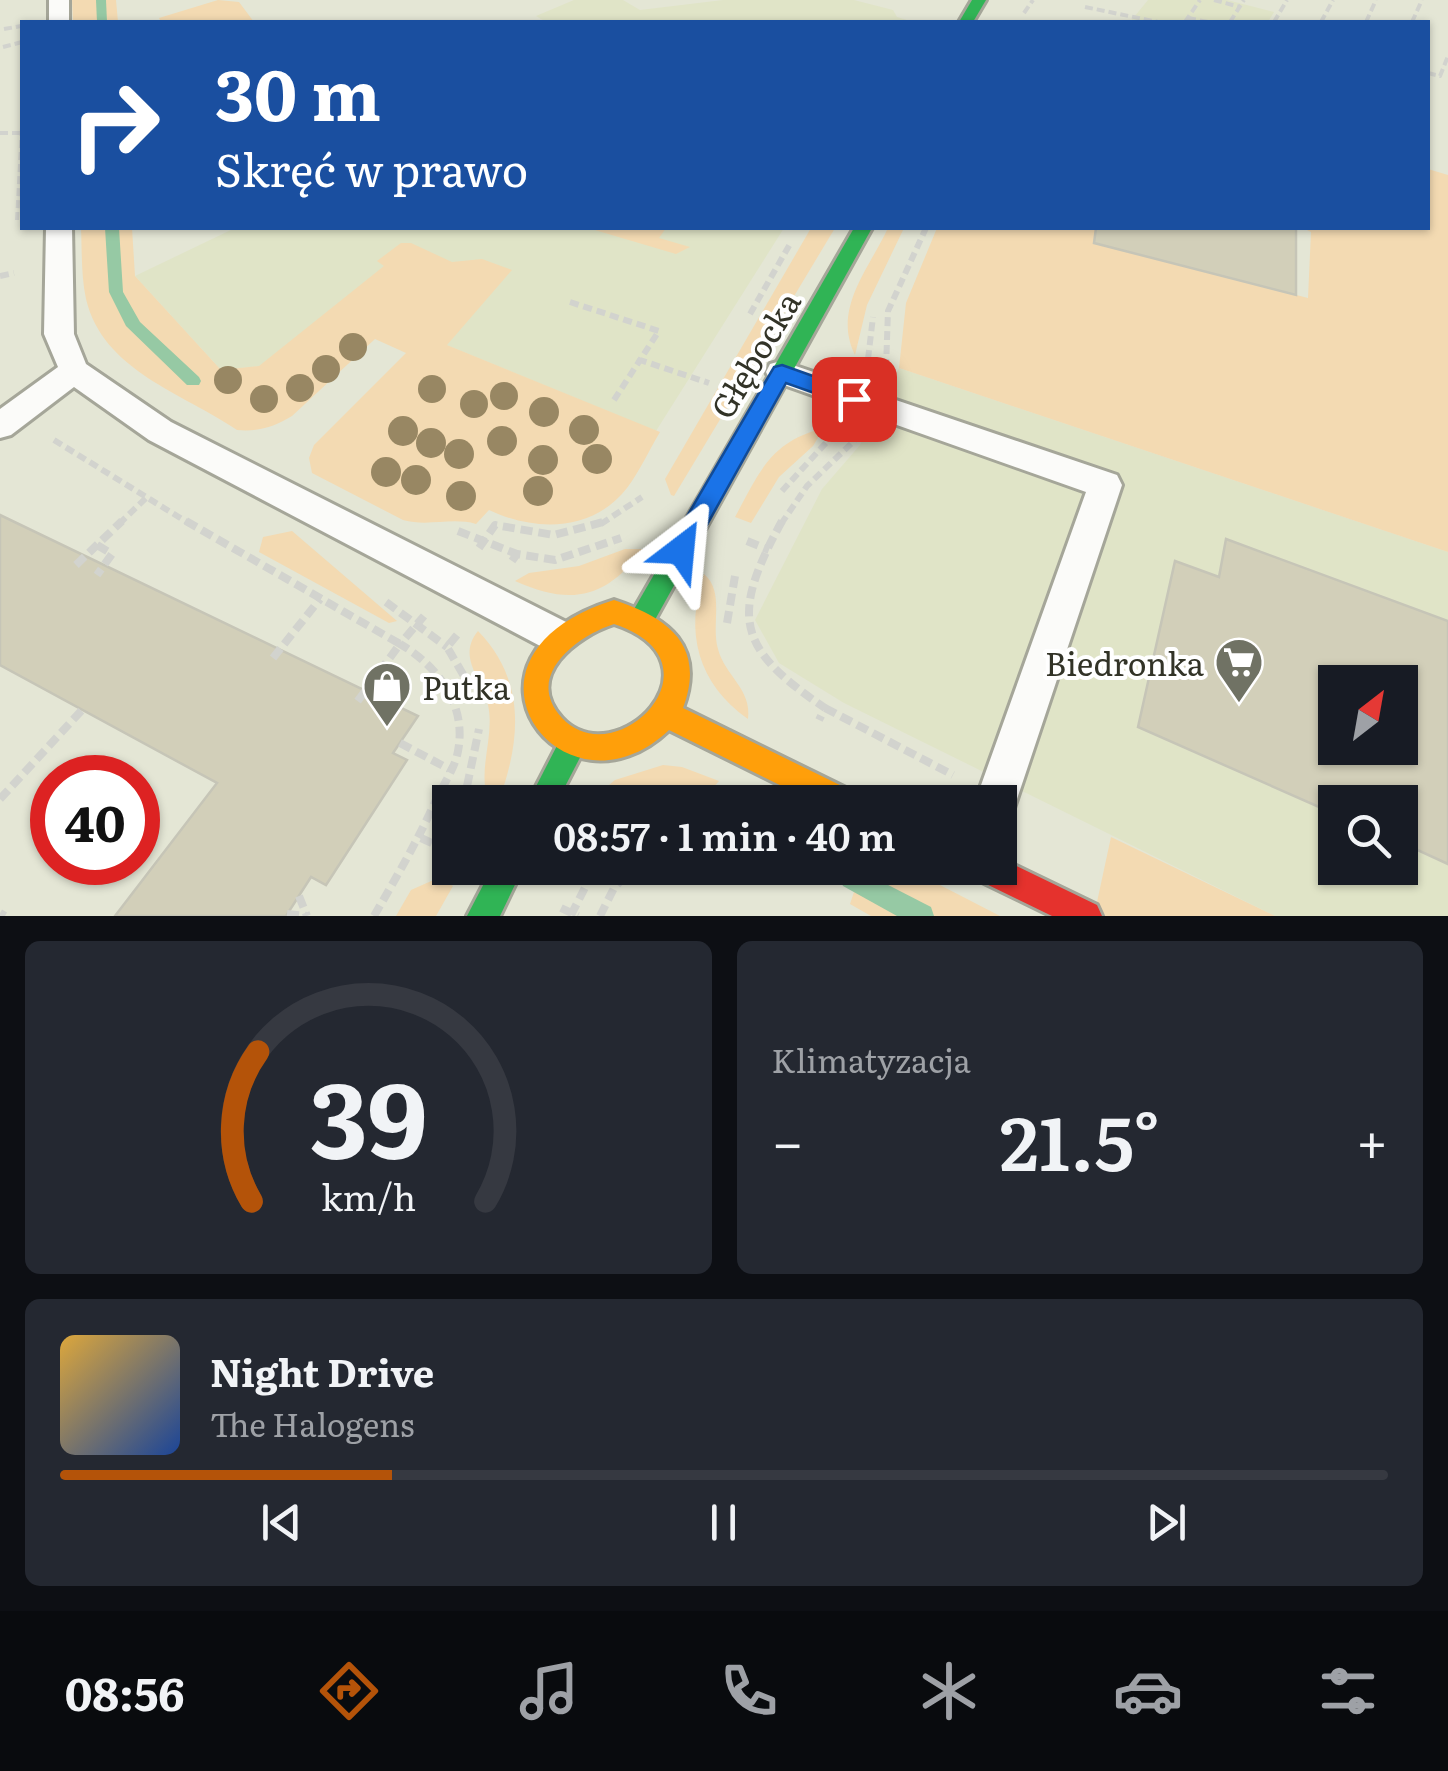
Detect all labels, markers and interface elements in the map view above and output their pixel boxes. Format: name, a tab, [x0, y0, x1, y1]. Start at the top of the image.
text: 30 m	[215, 39, 381, 143]
icon: right	[50, 60, 180, 190]
text: Skręć w prawo	[215, 134, 528, 201]
street label: Głębocka	[697, 281, 811, 427]
pin	[812, 357, 897, 442]
icon: arrive	[827, 372, 882, 427]
position arrow	[629, 498, 733, 602]
supermarket icon: Biedronka	[1213, 636, 1265, 704]
place label: Biedronka	[1045, 638, 1205, 686]
shop icon: Putka	[361, 660, 413, 728]
place label: Putka	[422, 662, 511, 710]
north arrow	[1318, 665, 1418, 765]
map controls	[1318, 665, 1418, 885]
speed limit sign: 40	[30, 755, 160, 885]
button: search	[1318, 785, 1418, 885]
text: 08:57 · 1 min · 40 m	[553, 806, 896, 863]
text: Klimatyzacja	[772, 1035, 971, 1083]
text: 39	[309, 1037, 427, 1191]
text: 21.5°	[1000, 1083, 1160, 1194]
text: −	[772, 1098, 804, 1180]
text: +	[1356, 1098, 1388, 1180]
text: km/h	[321, 1169, 416, 1222]
text: Night Drive	[210, 1342, 434, 1399]
text: The Halogens	[210, 1399, 414, 1447]
icon: previous	[254, 1495, 309, 1550]
icon: pause	[696, 1495, 751, 1550]
icon: next	[1139, 1495, 1194, 1550]
icon: directions	[314, 1656, 384, 1726]
icon: music	[514, 1656, 584, 1726]
icon: phone	[714, 1656, 784, 1726]
icon: climate	[914, 1656, 984, 1726]
icon: car	[1113, 1656, 1183, 1726]
icon: filters	[1313, 1656, 1383, 1726]
text: 08:56	[65, 1658, 185, 1725]

